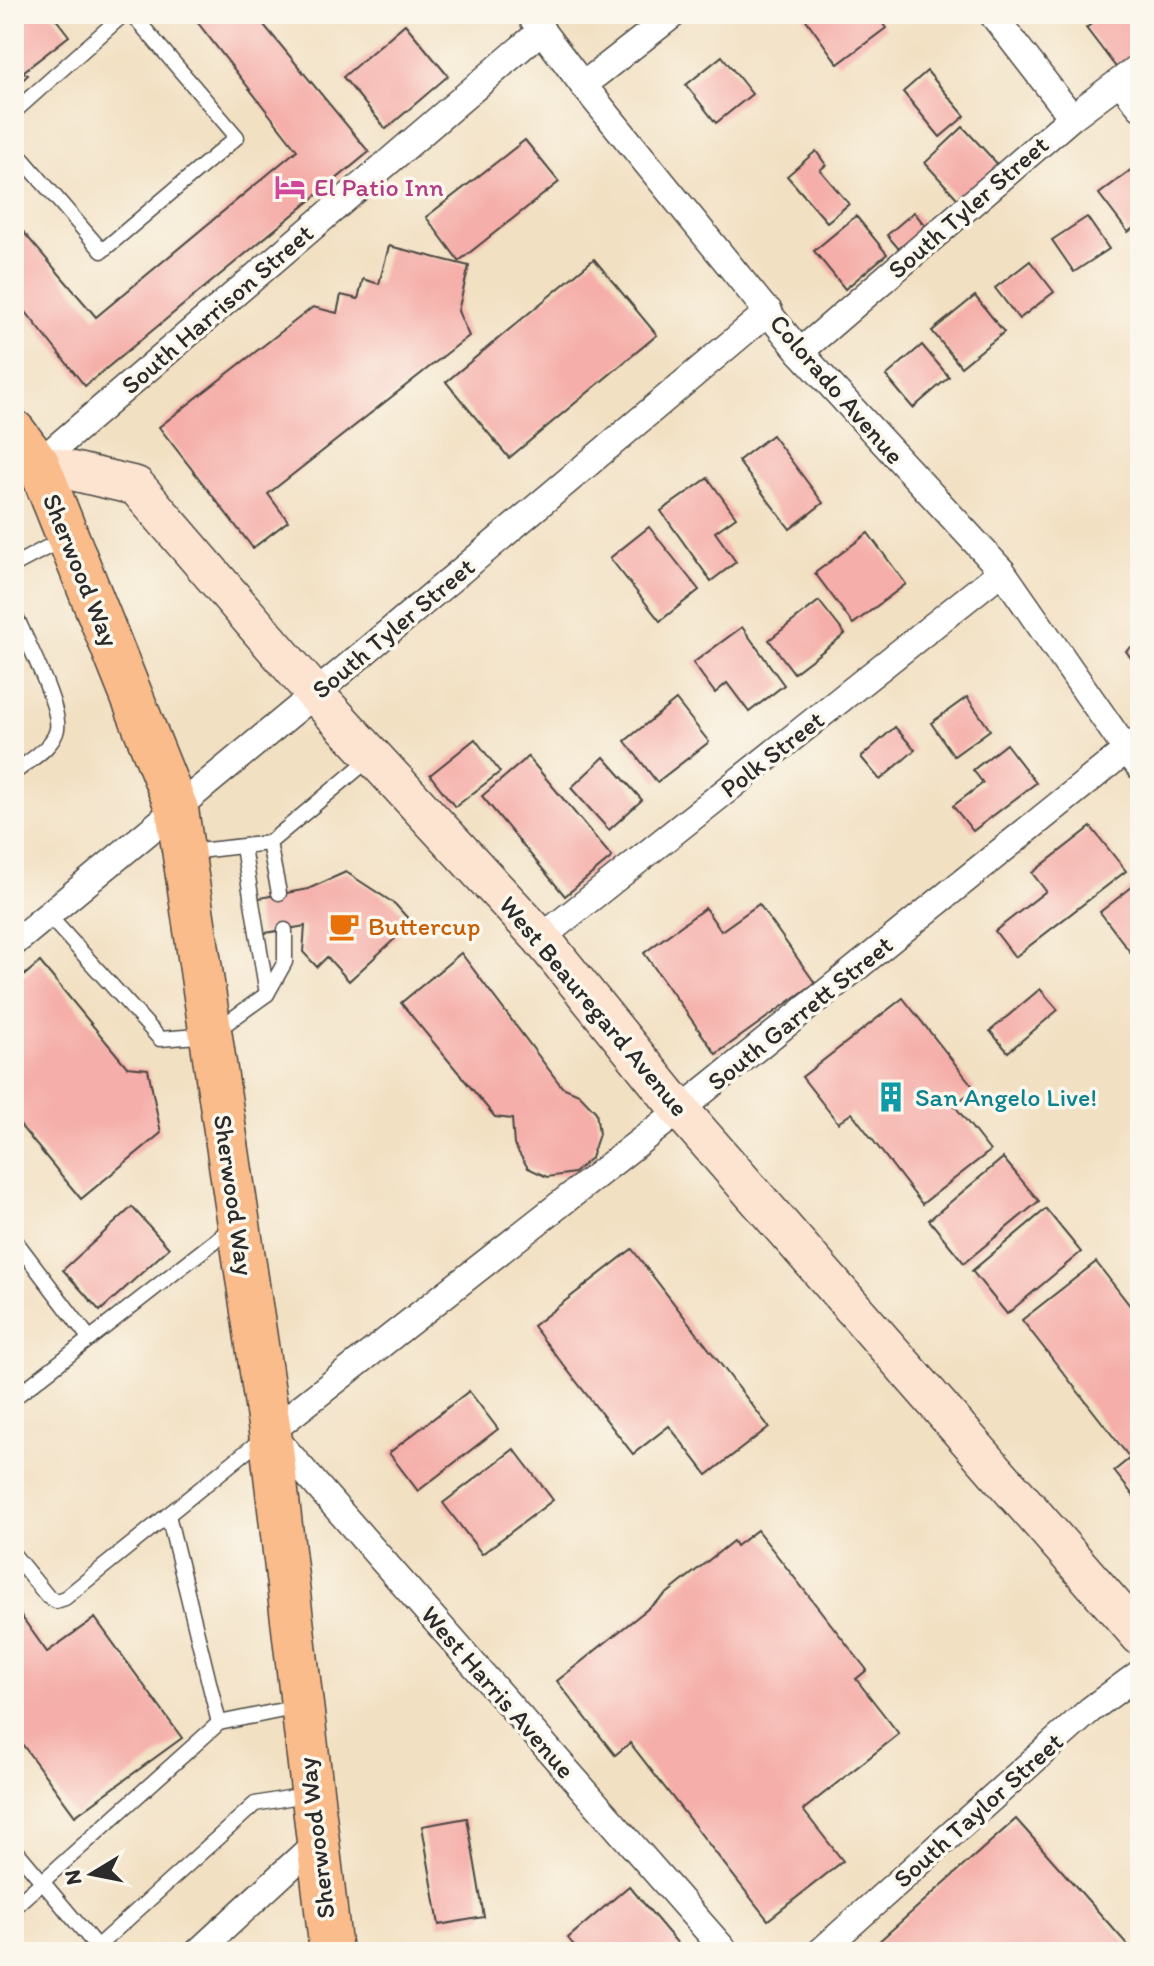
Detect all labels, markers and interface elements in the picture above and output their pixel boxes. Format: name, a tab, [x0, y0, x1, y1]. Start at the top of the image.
street label: South Tyler Street	[881, 128, 1055, 286]
hotel icon: El Patio Inn	[273, 170, 307, 204]
place label: El Patio Inn	[314, 171, 444, 203]
street label: South Harrison Street	[114, 217, 320, 401]
street label: Colorado Avenue	[763, 307, 911, 471]
street label: Sherwood Way	[36, 489, 126, 651]
street label: South Tyler Street	[305, 550, 481, 705]
street label: Polk Street	[714, 703, 831, 804]
street label: West Beauregard Avenue	[492, 889, 696, 1123]
cafe icon: Buttercup	[327, 909, 361, 943]
place label: Buttercup	[368, 910, 480, 942]
street label: South Garrett Street	[701, 928, 899, 1098]
building icon: San Angelo Live!	[874, 1080, 908, 1114]
place label: San Angelo Live!	[915, 1081, 1097, 1113]
street label: Sherwood Way	[207, 1112, 261, 1278]
street label: West Harris Avenue	[414, 1599, 582, 1785]
street label: South Taylor Street	[887, 1725, 1070, 1895]
street label: Sherwood Way	[290, 1756, 342, 1920]
north arrow	[52, 1834, 132, 1914]
text: N	[58, 1868, 87, 1887]

